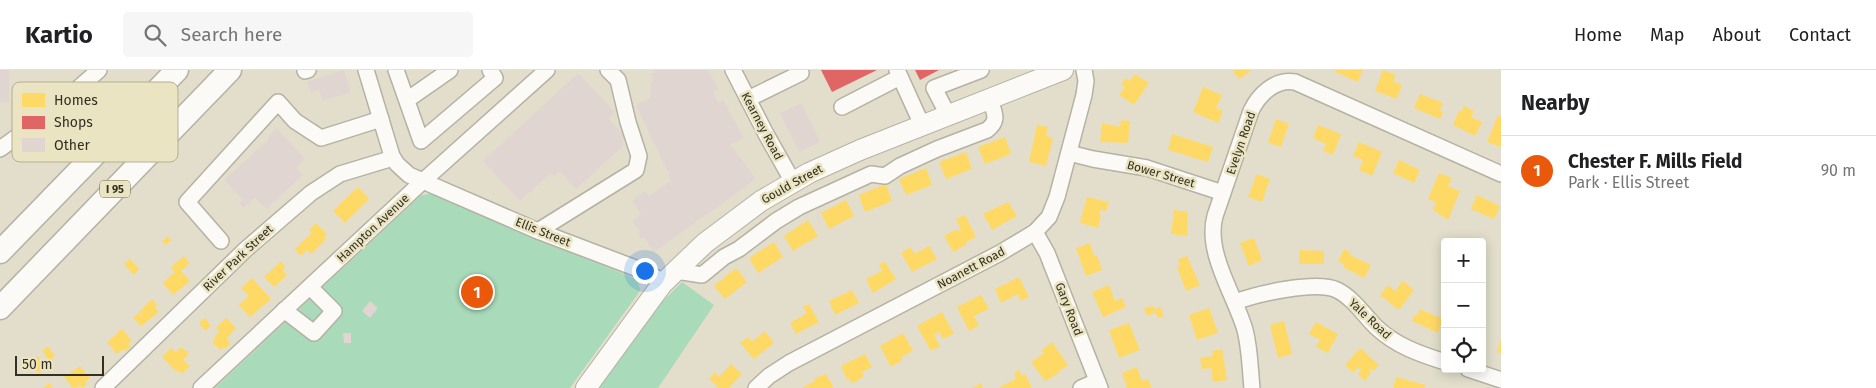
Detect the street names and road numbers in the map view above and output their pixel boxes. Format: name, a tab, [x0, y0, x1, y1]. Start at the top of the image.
street label: Kearney Road	[738, 90, 786, 162]
street label: Evelyn Road	[1224, 110, 1258, 176]
street label: Bower Street	[1126, 158, 1197, 191]
street label: Gould Street	[759, 161, 826, 207]
road number: I 95	[100, 180, 130, 198]
street label: Hampton Avenue	[334, 191, 412, 265]
street label: Ellis Street	[513, 215, 573, 250]
street label: River Park Street	[200, 222, 276, 294]
street label: Noanett Road	[935, 244, 1007, 292]
street label: Gary Road	[1053, 281, 1085, 337]
street label: Yale Road	[1346, 296, 1394, 342]

